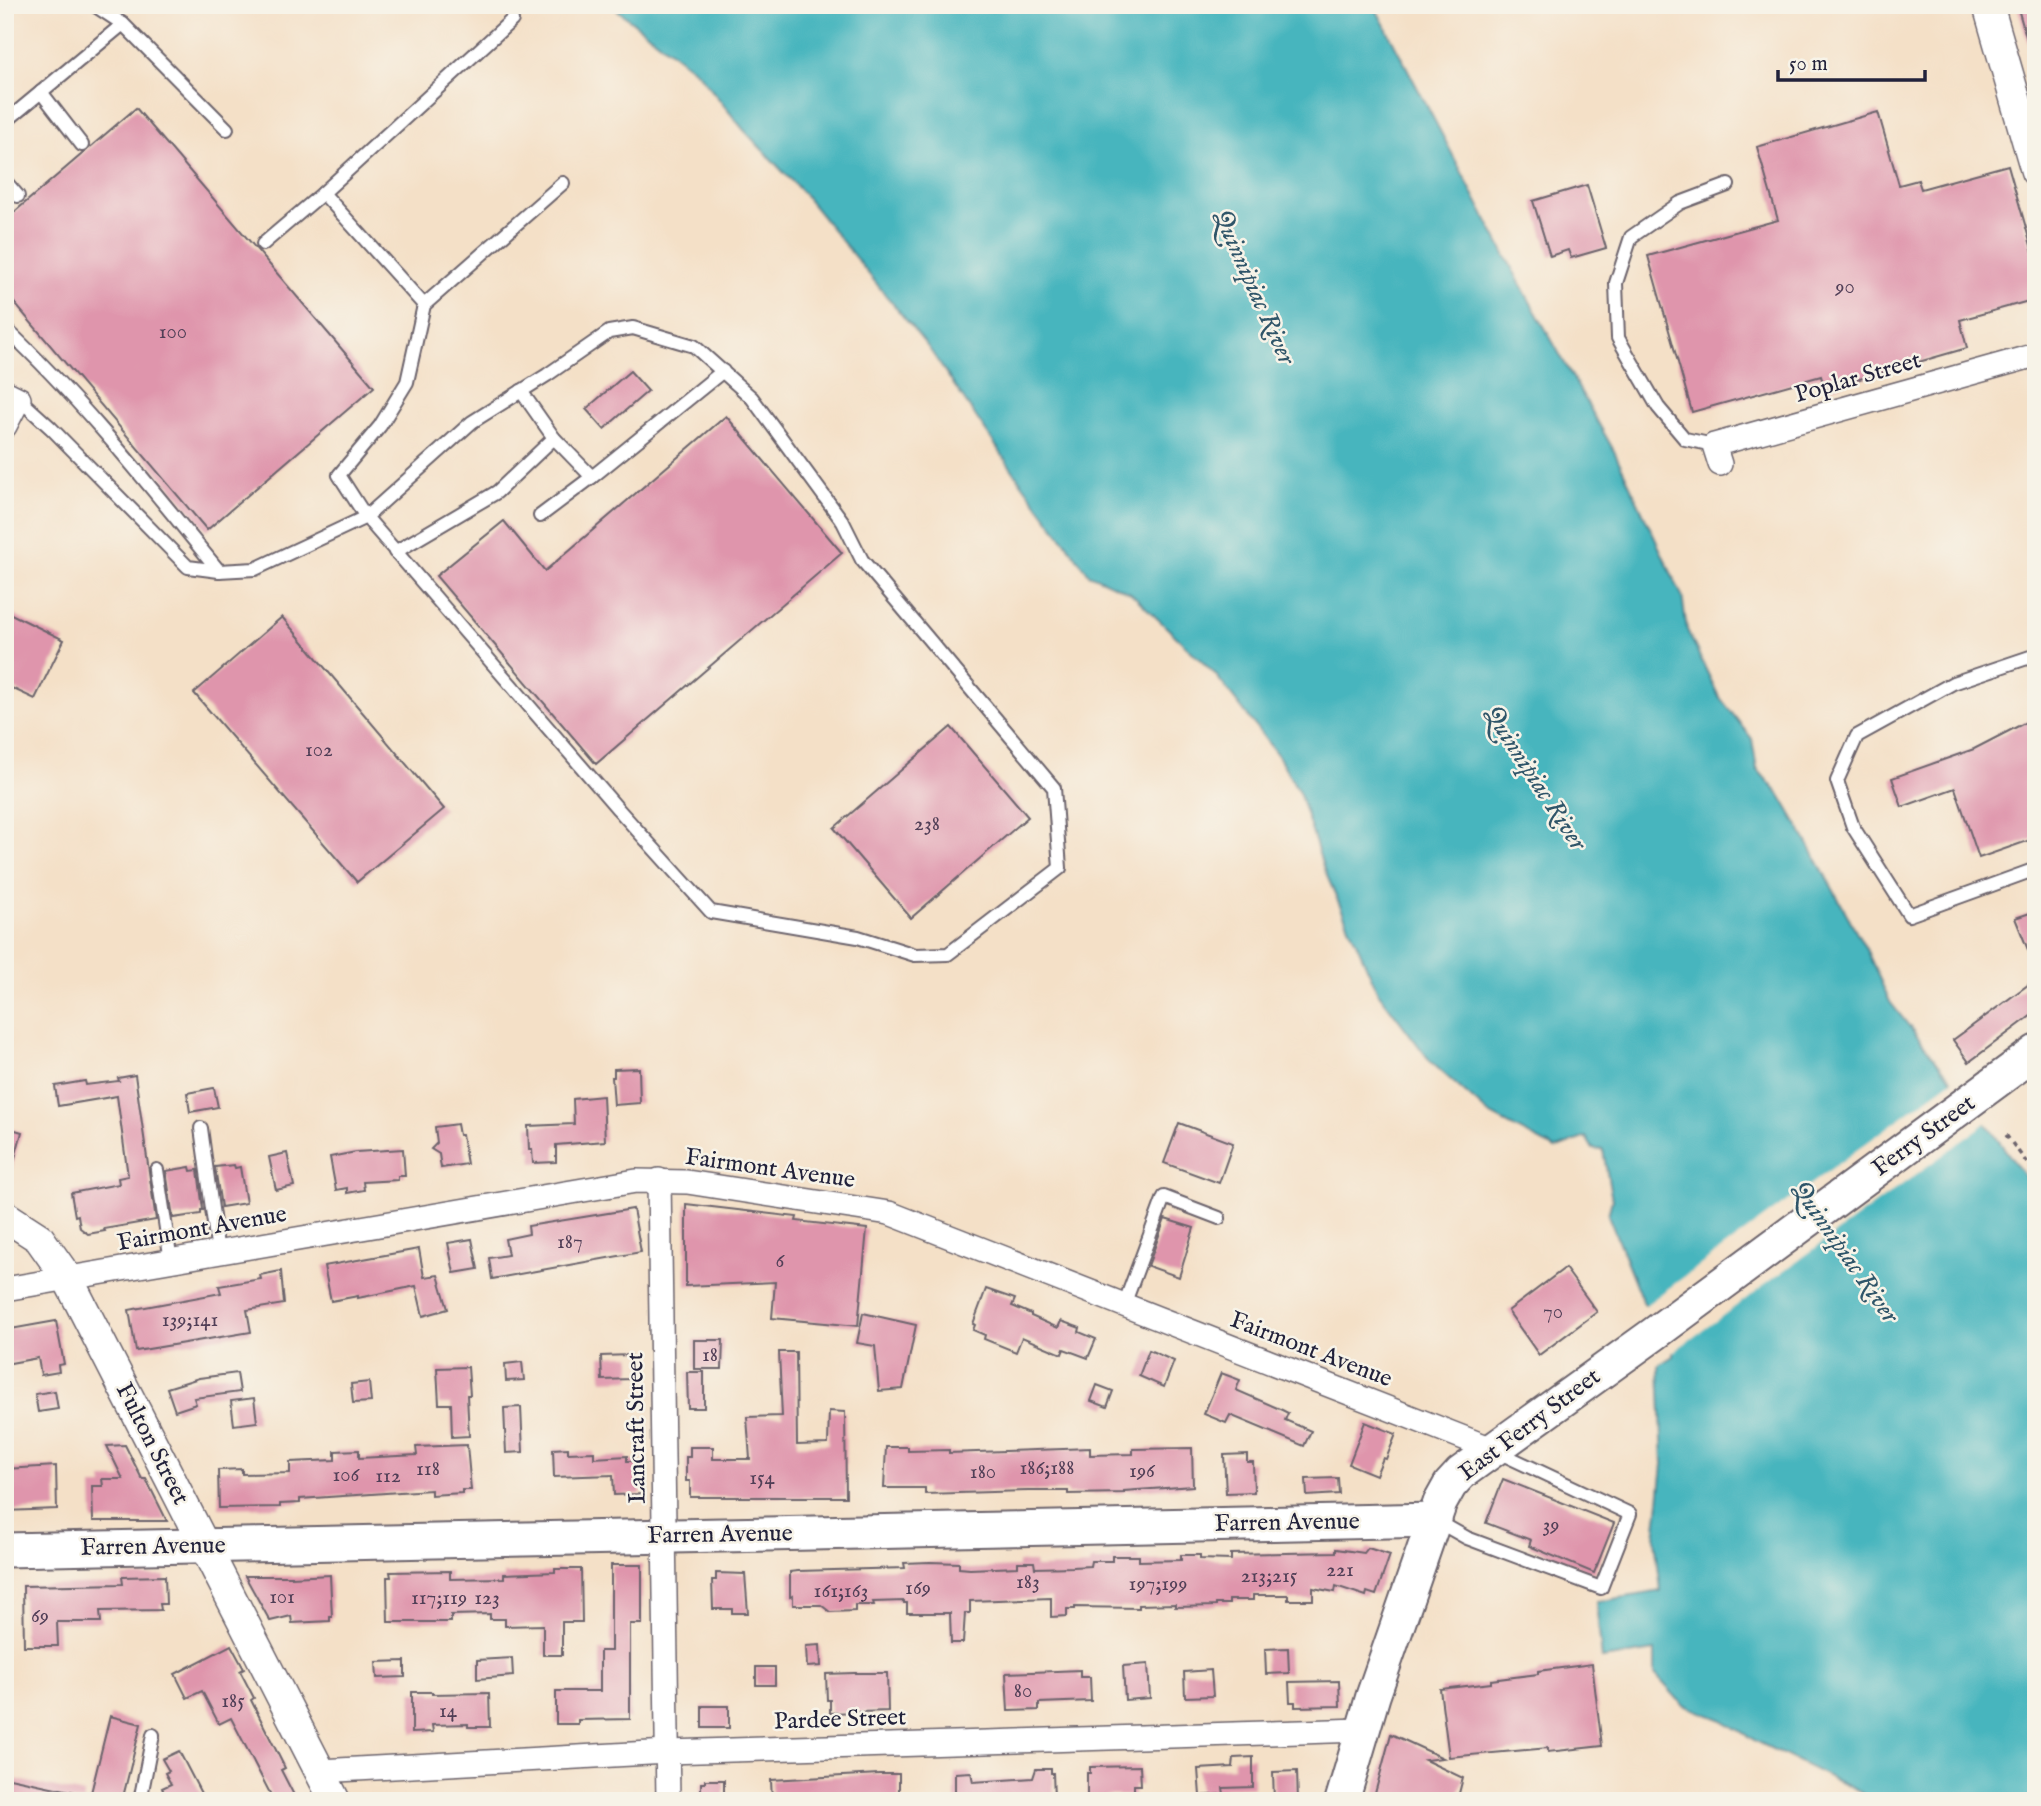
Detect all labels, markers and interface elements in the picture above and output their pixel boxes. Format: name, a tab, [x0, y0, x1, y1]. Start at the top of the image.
scale bar	[1778, 38, 1926, 82]
text: 50 m	[1789, 51, 1828, 78]
water label: Quinnipiac River	[1205, 204, 1303, 371]
house number: 90	[1834, 274, 1855, 301]
house number: 100	[159, 319, 187, 346]
street label: Poplar Street	[1791, 345, 1925, 411]
water label: Quinnipiac River	[1476, 699, 1595, 858]
house number: 102	[305, 737, 333, 764]
house number: 238	[914, 811, 940, 838]
street label: Ferry Street	[1866, 1088, 1982, 1184]
street label: Fairmont Avenue	[683, 1142, 857, 1196]
water label: Quinnipiac River	[1784, 1174, 1907, 1331]
street label: Fairmont Avenue	[115, 1199, 289, 1259]
house number: 187	[557, 1229, 583, 1256]
house number: 6	[776, 1248, 786, 1275]
house number: 70	[1543, 1299, 1563, 1326]
street label: Fairmont Avenue	[1225, 1305, 1397, 1395]
house number: 139;141	[162, 1307, 218, 1334]
house number: 18	[702, 1342, 718, 1369]
street label: Lancraft Street	[620, 1352, 654, 1504]
street label: East Ferry Street	[1453, 1362, 1607, 1488]
street label: Fulton Street	[108, 1378, 196, 1510]
house number: 186;188	[1019, 1455, 1075, 1482]
house number: 118	[416, 1456, 440, 1483]
house number: 196	[1129, 1458, 1156, 1485]
house number: 180	[970, 1459, 996, 1486]
house number: 106	[333, 1462, 361, 1489]
house number: 112	[375, 1463, 401, 1490]
house number: 154	[749, 1465, 776, 1492]
street label: Farren Avenue	[1214, 1506, 1360, 1540]
house number: 39	[1542, 1512, 1560, 1539]
street label: Farren Avenue	[647, 1518, 793, 1552]
street label: Farren Avenue	[80, 1530, 226, 1564]
house number: 221	[1326, 1557, 1354, 1584]
house number: 213;215	[1241, 1563, 1298, 1590]
house number: 183	[1016, 1569, 1040, 1596]
house number: 197;199	[1129, 1571, 1187, 1598]
house number: 169	[905, 1575, 931, 1602]
house number: 161;163	[814, 1578, 868, 1605]
house number: 101	[269, 1584, 295, 1611]
house number: 117;119	[411, 1585, 467, 1612]
house number: 123	[474, 1585, 500, 1612]
house number: 69	[31, 1603, 49, 1630]
house number: 80	[1014, 1678, 1032, 1705]
house number: 185	[221, 1688, 245, 1715]
house number: 14	[439, 1698, 458, 1725]
street label: Pardee Street	[773, 1702, 907, 1738]

